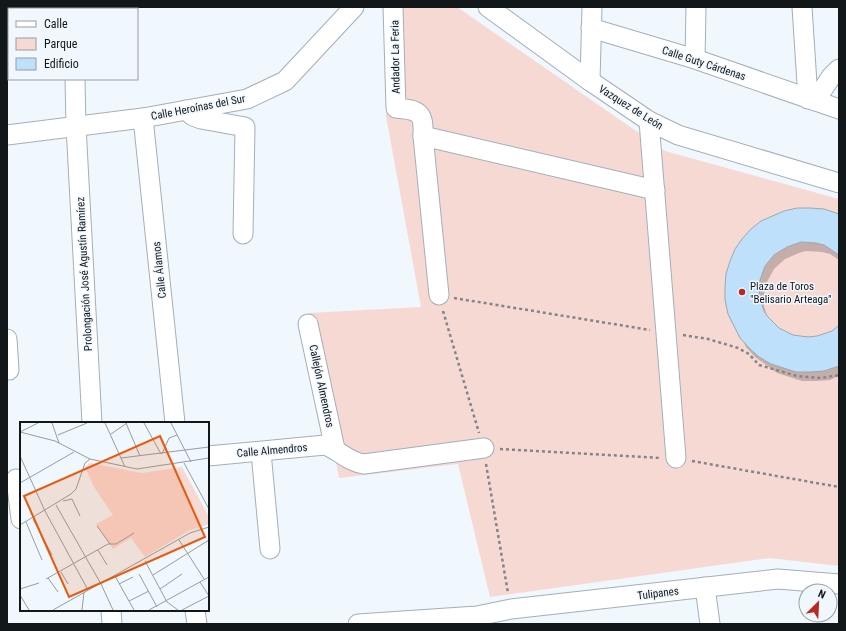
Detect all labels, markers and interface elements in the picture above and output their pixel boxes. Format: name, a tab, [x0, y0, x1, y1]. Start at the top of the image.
legend	[8, 8, 138, 80]
text: Calle	[44, 17, 68, 31]
street label: Andador La Feria	[388, 20, 403, 94]
text: Parque	[44, 37, 78, 51]
street label: Calle Guty Cárdenas	[660, 44, 747, 83]
text: Edificio	[44, 57, 79, 71]
street label: Vazquez de León	[596, 82, 665, 132]
street label: Calle Heroínas del Sur	[150, 92, 247, 123]
street label: Prolongación José Agustín Ramírez	[74, 196, 95, 351]
street label: Calle Álamos	[150, 241, 169, 299]
place label: Plaza de Toros "Belisario Arteaga"	[750, 280, 831, 306]
marker: Plaza de Toros "Belisario Arteaga"	[737, 287, 747, 297]
street label: Callejón Almendros	[306, 343, 337, 429]
inset map	[20, 422, 209, 611]
street label: Calle Almendros	[236, 441, 308, 460]
north arrow	[798, 583, 838, 623]
street label: Tulipanes	[637, 584, 680, 602]
text: N	[816, 587, 828, 602]

